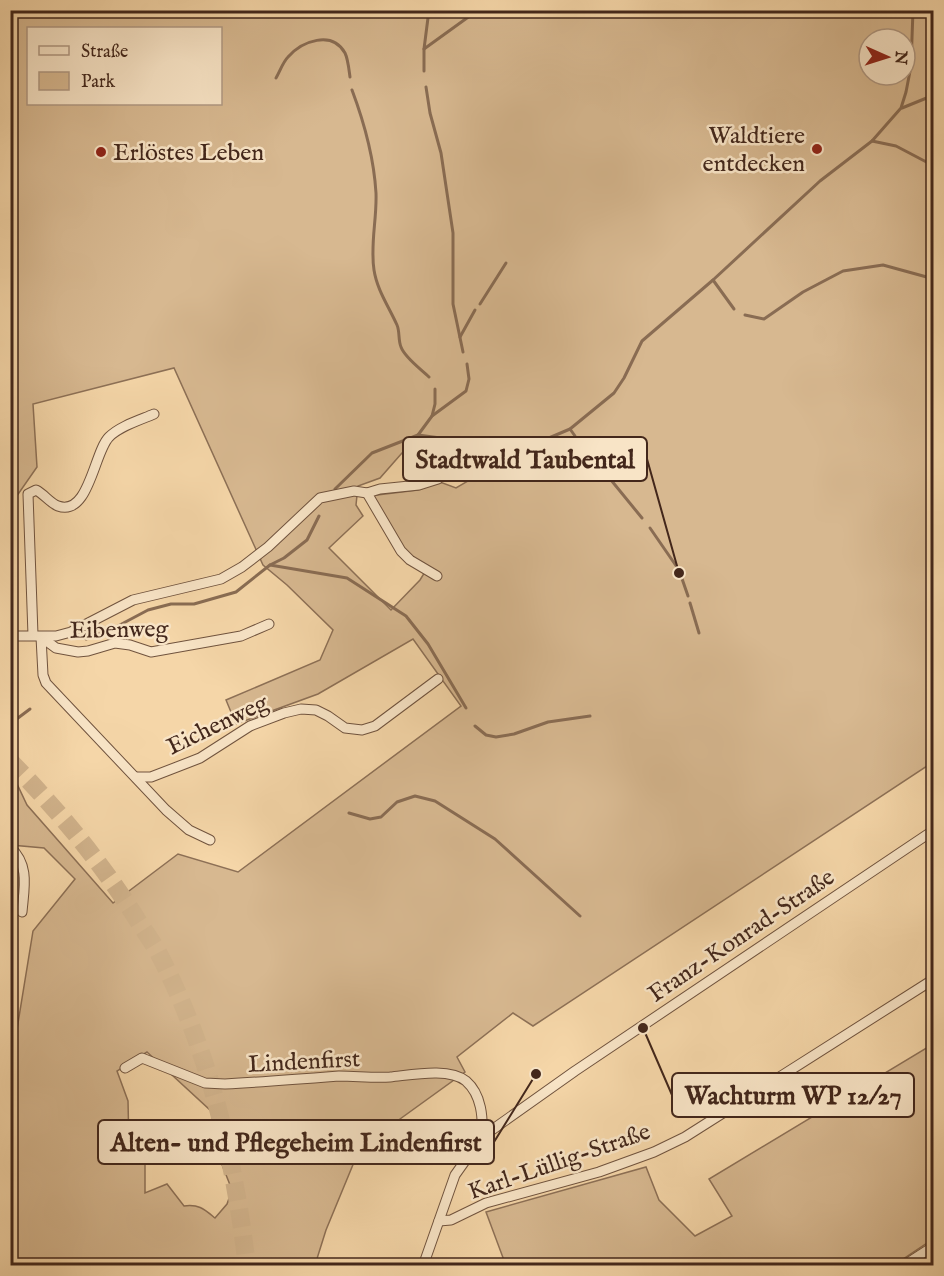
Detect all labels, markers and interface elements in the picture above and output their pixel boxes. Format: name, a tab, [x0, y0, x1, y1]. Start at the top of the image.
legend	[27, 27, 222, 105]
north arrow	[857, 27, 917, 87]
text: Straße	[81, 41, 128, 64]
text: N	[890, 49, 910, 65]
text: Park	[81, 71, 116, 94]
place label: Waldtiere entdecken	[702, 121, 805, 180]
place label: Erlöstes Leben	[113, 138, 264, 169]
marker: Waldtiere entdecken	[810, 142, 824, 156]
marker: Erlöstes Leben	[94, 145, 108, 159]
callout: Stadtwald Taubental	[403, 437, 647, 481]
text: Stadtwald Taubental	[415, 444, 636, 477]
street label: Eibenweg	[69, 614, 170, 647]
street label: Eichenweg	[162, 687, 274, 763]
street label: Franz-Konrad-Straße	[643, 862, 841, 1010]
street label: Lindenfirst	[247, 1044, 361, 1081]
callout: Wachturm WP 12/27	[672, 1073, 914, 1117]
text: Wachturm WP 12/27	[683, 1080, 902, 1113]
street label: Karl-Lüllig-Straße	[464, 1117, 655, 1208]
callout: Alten- und Pflegeheim Lindenfirst	[98, 1120, 494, 1164]
text: Alten- und Pflegeheim Lindenfirst	[109, 1127, 482, 1160]

